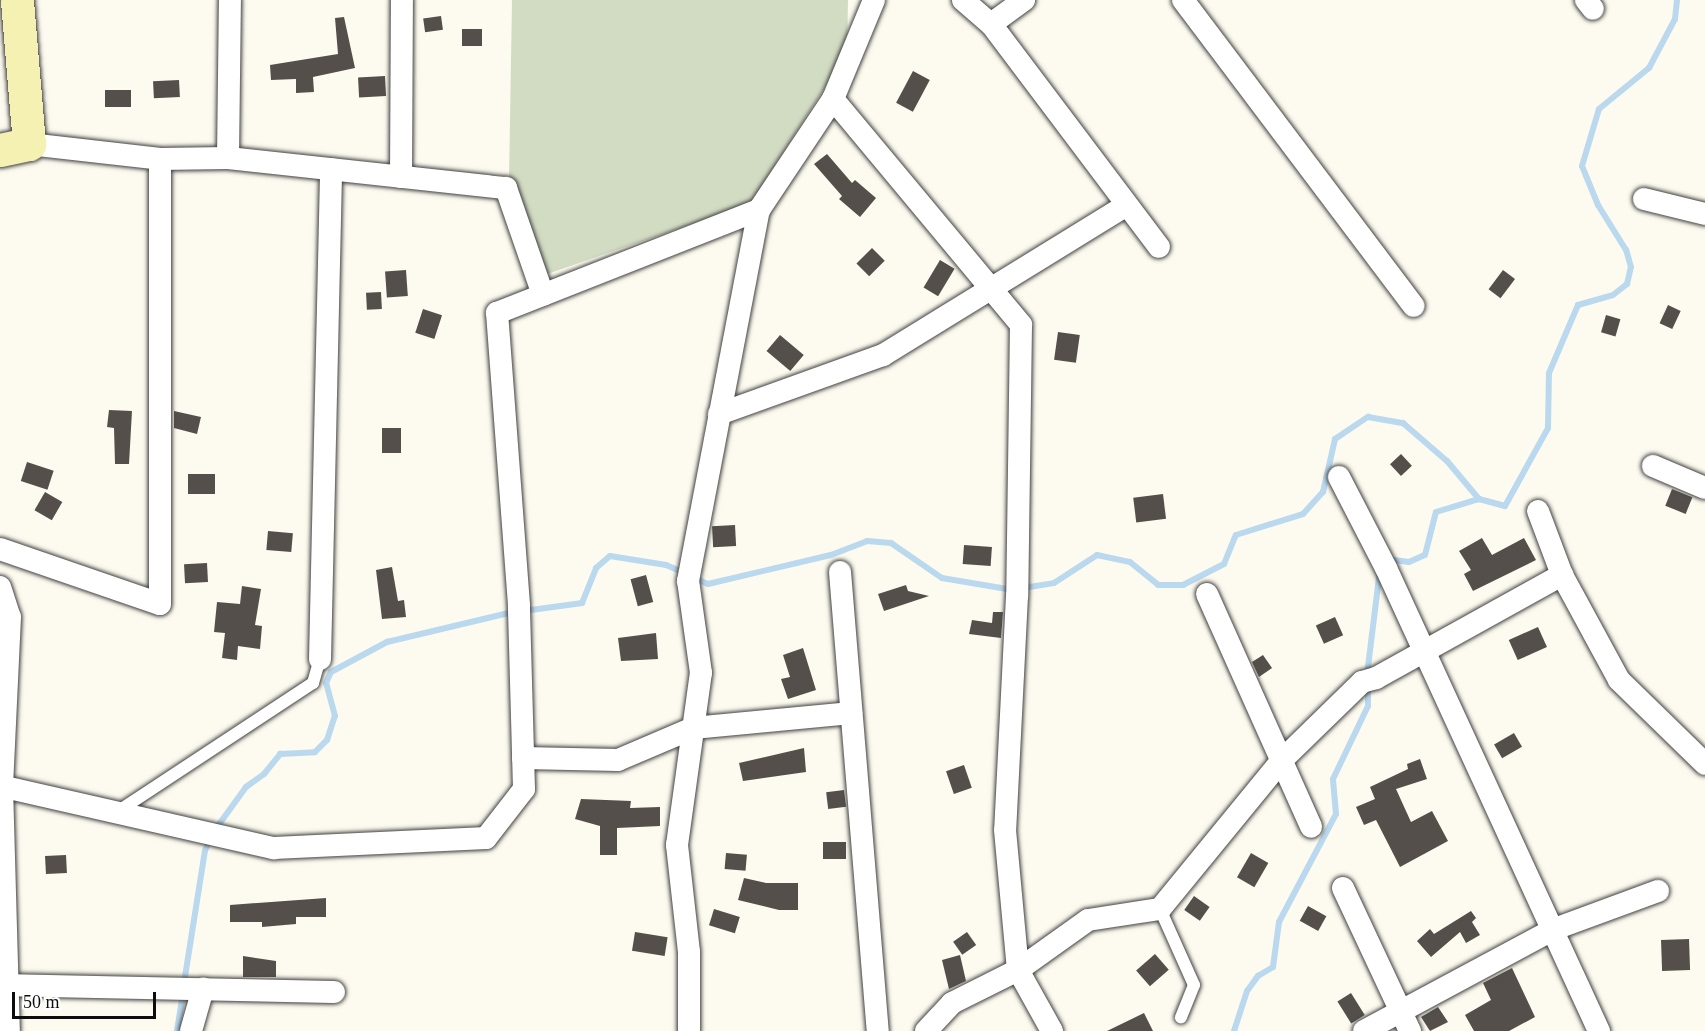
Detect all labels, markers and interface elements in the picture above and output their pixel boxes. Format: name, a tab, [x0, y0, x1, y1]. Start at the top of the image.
scale bar	[15, 980, 159, 1018]
text: 50 m	[23, 992, 60, 1012]

